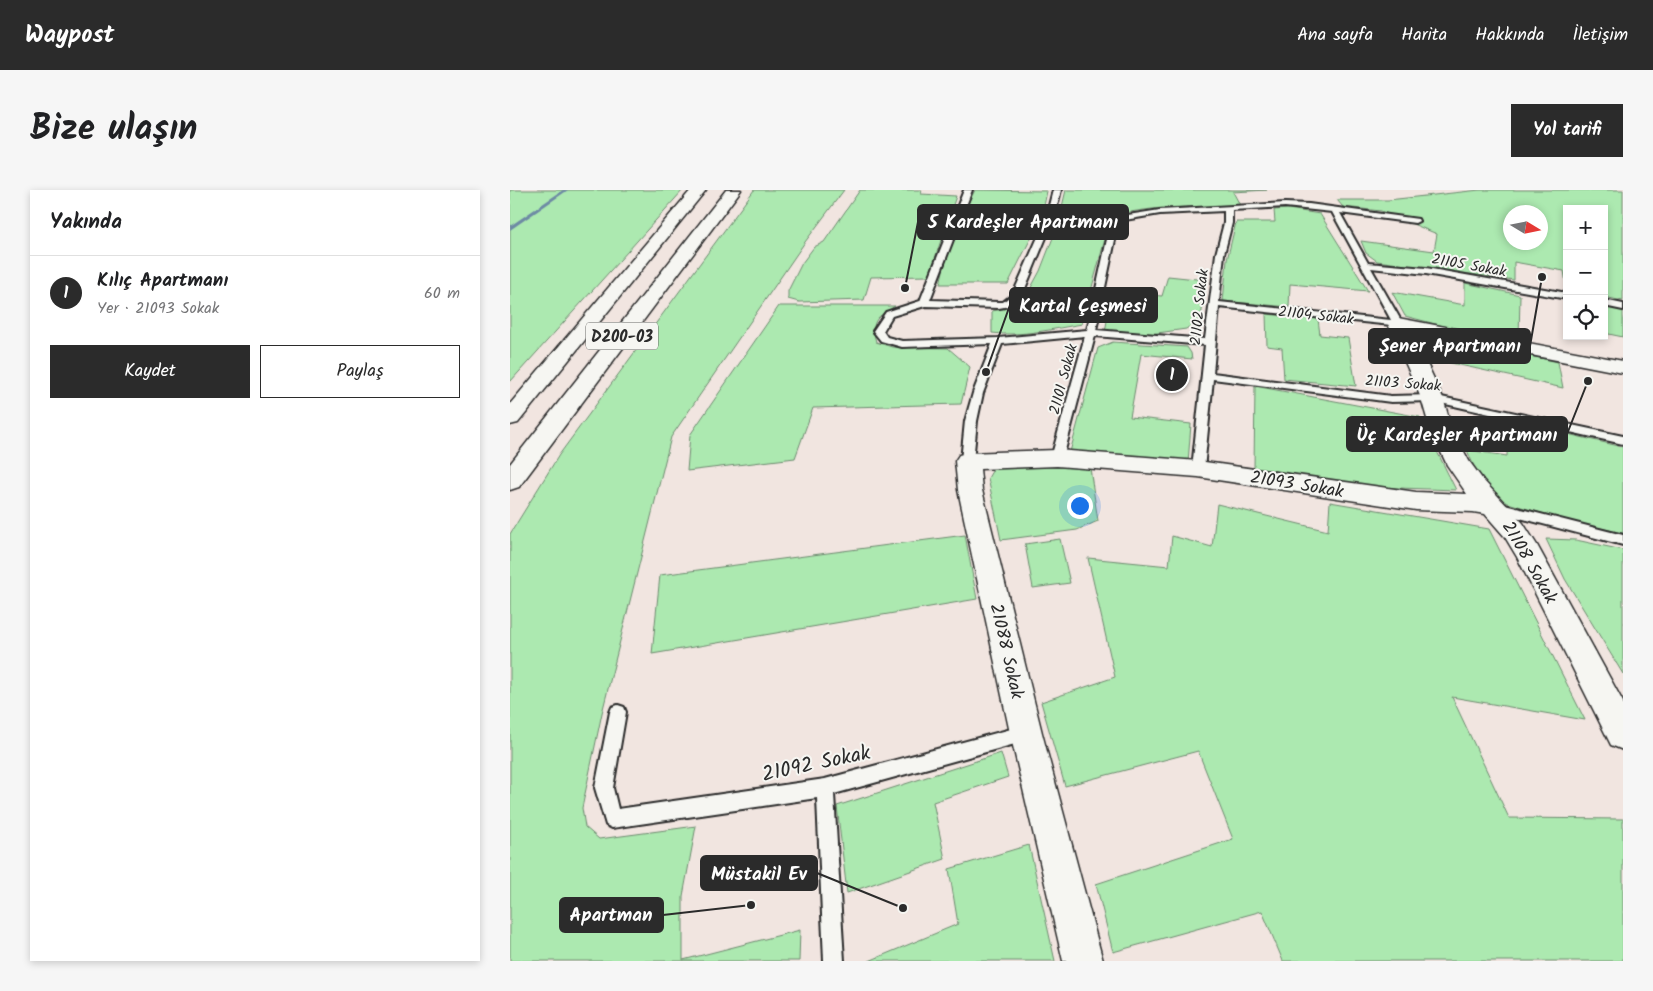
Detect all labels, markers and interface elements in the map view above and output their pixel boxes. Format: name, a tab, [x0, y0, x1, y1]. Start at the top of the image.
text: Waypost	[25, 16, 114, 55]
text: Ana sayfa	[1297, 21, 1373, 50]
text: Harita	[1401, 21, 1447, 50]
text: Hakkında	[1475, 21, 1544, 50]
text: İletişim	[1572, 21, 1628, 50]
text: Bize ulaşın	[30, 102, 197, 158]
button: Yol tarifi	[1511, 104, 1623, 157]
callout: 5 Kardeşler Apartmanı	[918, 205, 1128, 239]
north arrow	[1503, 205, 1548, 250]
map controls	[1563, 205, 1608, 340]
button: +	[1563, 205, 1608, 250]
text: Yakında	[50, 206, 122, 239]
text: 5 Kardeşler Apartmanı	[927, 208, 1118, 238]
street label: 21105 Sokak	[1430, 248, 1509, 285]
button: −	[1563, 250, 1608, 295]
text: Kılıç Apartmanı	[97, 266, 228, 296]
street label: 21102 Sokak	[1184, 267, 1216, 346]
text: 1	[64, 281, 68, 306]
text: 60 m	[424, 281, 460, 306]
callout: Kartal Çeşmesi	[1010, 288, 1157, 322]
text: Kartal Çeşmesi	[1019, 292, 1148, 322]
button: locate	[1563, 295, 1608, 340]
text: Yer · 21093 Sokak	[97, 296, 219, 321]
street label: 21104 Sokak	[1277, 300, 1356, 332]
road number: D200-03	[586, 322, 658, 350]
callout: Şener Apartmanı	[1369, 329, 1530, 363]
text: Şener Apartmanı	[1379, 332, 1521, 362]
street label: 21101 Sokak	[1043, 340, 1085, 417]
button: Kaydet	[50, 345, 250, 398]
button: Paylaş	[260, 345, 460, 398]
pin: 1	[1156, 356, 1188, 394]
street label: 21103 Sokak	[1364, 369, 1443, 399]
callout: Üç Kardeşler Apartmanı	[1347, 417, 1567, 451]
text: Üç Kardeşler Apartmanı	[1357, 421, 1557, 451]
street label: 21093 Sokak	[1248, 464, 1346, 507]
your location	[1067, 493, 1093, 519]
street label: 21108 Sokak	[1493, 516, 1564, 610]
street label: 21088 Sokak	[980, 601, 1031, 702]
street label: 21092 Sokak	[759, 737, 874, 792]
callout: Müstakil Ev	[701, 856, 817, 890]
text: Müstakil Ev	[711, 860, 808, 890]
callout: Apartman	[560, 898, 663, 932]
text: Apartman	[569, 901, 653, 931]

